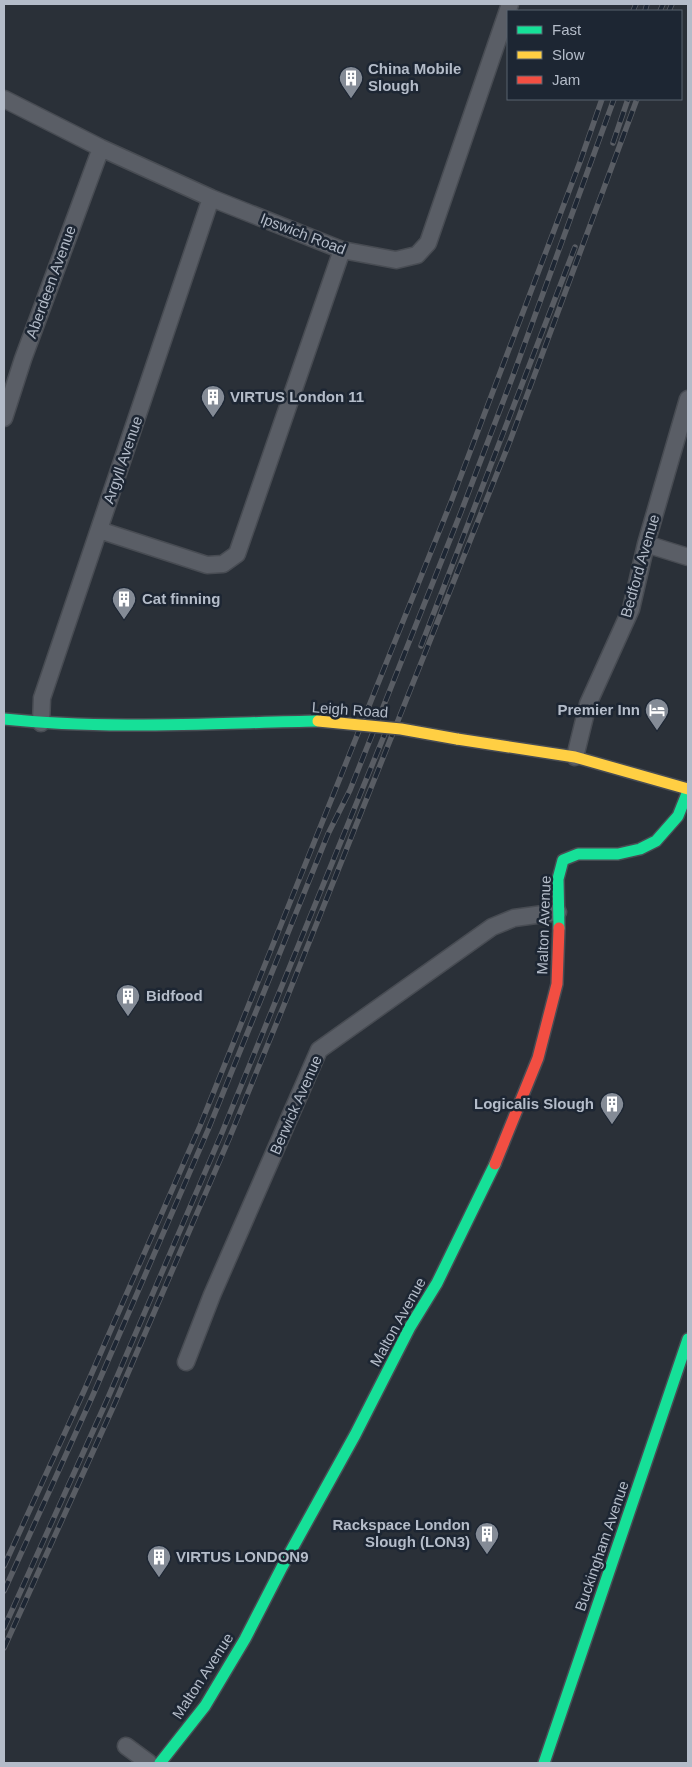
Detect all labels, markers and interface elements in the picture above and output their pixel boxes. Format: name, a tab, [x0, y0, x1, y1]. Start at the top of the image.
legend	[507, 10, 682, 100]
text: Fast	[552, 21, 582, 38]
text: Slow	[552, 46, 585, 63]
place label: China Mobile Slough	[368, 60, 461, 94]
building icon: China Mobile Slough	[338, 65, 364, 99]
text: Jam	[552, 71, 580, 88]
street label: Ipswich Road	[258, 209, 348, 258]
street label: Aberdeen Avenue	[22, 223, 79, 341]
building icon: VIRTUS London 11	[200, 384, 226, 418]
place label: VIRTUS London 11	[230, 388, 364, 405]
street label: Argyll Avenue	[100, 414, 145, 506]
street label: Bedford Avenue	[617, 512, 662, 619]
building icon: Cat finning	[111, 586, 137, 620]
place label: Cat finning	[142, 590, 220, 607]
hotel icon: Premier Inn	[644, 697, 670, 731]
street label: Leigh Road	[311, 698, 389, 721]
place label: Premier Inn	[557, 701, 640, 718]
street label: Malton Avenue	[533, 875, 554, 975]
building icon: Bidfood	[115, 983, 141, 1017]
place label: Bidfood	[146, 987, 203, 1004]
street label: Berwick Avenue	[266, 1053, 325, 1157]
building icon: Logicalis Slough	[599, 1091, 625, 1125]
place label: Logicalis Slough	[474, 1095, 594, 1112]
street label: Malton Avenue	[366, 1274, 429, 1369]
street label: Buckingham Avenue	[571, 1479, 632, 1613]
place label: Rackspace London Slough (LON3)	[332, 1516, 470, 1550]
building icon: Rackspace London Slough (LON3)	[474, 1521, 500, 1555]
building icon: VIRTUS LONDON9	[146, 1544, 172, 1578]
place label: VIRTUS LONDON9	[176, 1548, 309, 1565]
street label: Malton Avenue	[169, 1630, 237, 1722]

